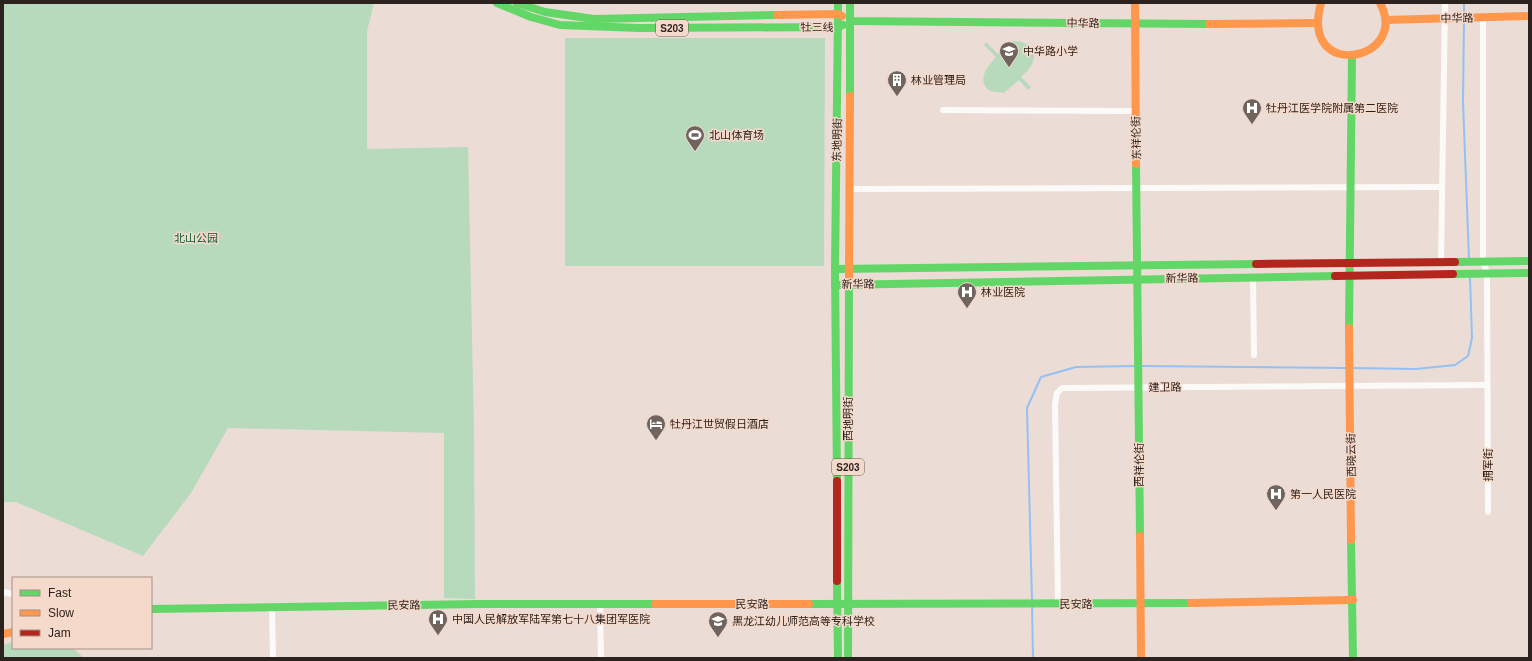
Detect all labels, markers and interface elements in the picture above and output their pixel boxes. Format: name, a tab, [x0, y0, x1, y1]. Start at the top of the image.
street label: 中华路	[1440, 12, 1474, 24]
street label: 中华路	[1066, 17, 1100, 29]
road number: S203	[656, 20, 688, 36]
street label: 牡三线	[801, 21, 834, 33]
school or university icon: 中华路小学	[998, 40, 1020, 68]
place label: 中华路小学	[1023, 45, 1078, 57]
building icon: 林业管理局	[886, 69, 908, 97]
place label: 林业管理局	[911, 74, 966, 86]
hospital icon: 牡丹江医学院附属第二医院	[1241, 97, 1263, 125]
place label: 牡丹江医学院附属第二医院	[1266, 102, 1398, 114]
street label: 东祥伦街	[1130, 116, 1142, 160]
street label: 东地明街	[831, 118, 843, 162]
sports icon: 北山体育场	[684, 124, 706, 152]
place label: 北山体育场	[709, 129, 764, 141]
park label: 北山公园	[174, 232, 218, 244]
street label: 新华路	[1165, 272, 1199, 284]
street label: 新华路	[841, 278, 875, 290]
hospital icon: 林业医院	[956, 281, 978, 309]
place label: 林业医院	[981, 286, 1025, 298]
street label: 建卫路	[1148, 381, 1182, 393]
street label: 西地明街	[842, 397, 854, 441]
hotel icon: 牡丹江世贸假日酒店	[645, 413, 667, 441]
place label: 牡丹江世贸假日酒店	[670, 418, 769, 430]
street label: 西晓云街	[1345, 433, 1357, 477]
street label: 西祥伦街	[1133, 443, 1145, 487]
street label: 拥军街	[1482, 449, 1494, 482]
road number: S203	[832, 459, 864, 475]
hospital icon: 第一人民医院	[1265, 483, 1287, 511]
place label: 第一人民医院	[1290, 488, 1356, 500]
legend	[12, 577, 152, 649]
text: Fast	[48, 586, 72, 600]
street label: 民安路	[736, 598, 769, 610]
street label: 民安路	[1060, 598, 1093, 610]
street label: 民安路	[387, 599, 421, 611]
text: Slow	[48, 606, 74, 620]
hospital icon: 中国人民解放军陆军第七十八集团军医院	[427, 608, 449, 636]
school or university icon: 黑龙江幼儿师范高等专科学校	[707, 610, 729, 638]
place label: 中国人民解放军陆军第七十八集团军医院	[452, 613, 650, 625]
place label: 黑龙江幼儿师范高等专科学校	[732, 615, 875, 627]
text: Jam	[48, 626, 71, 640]

